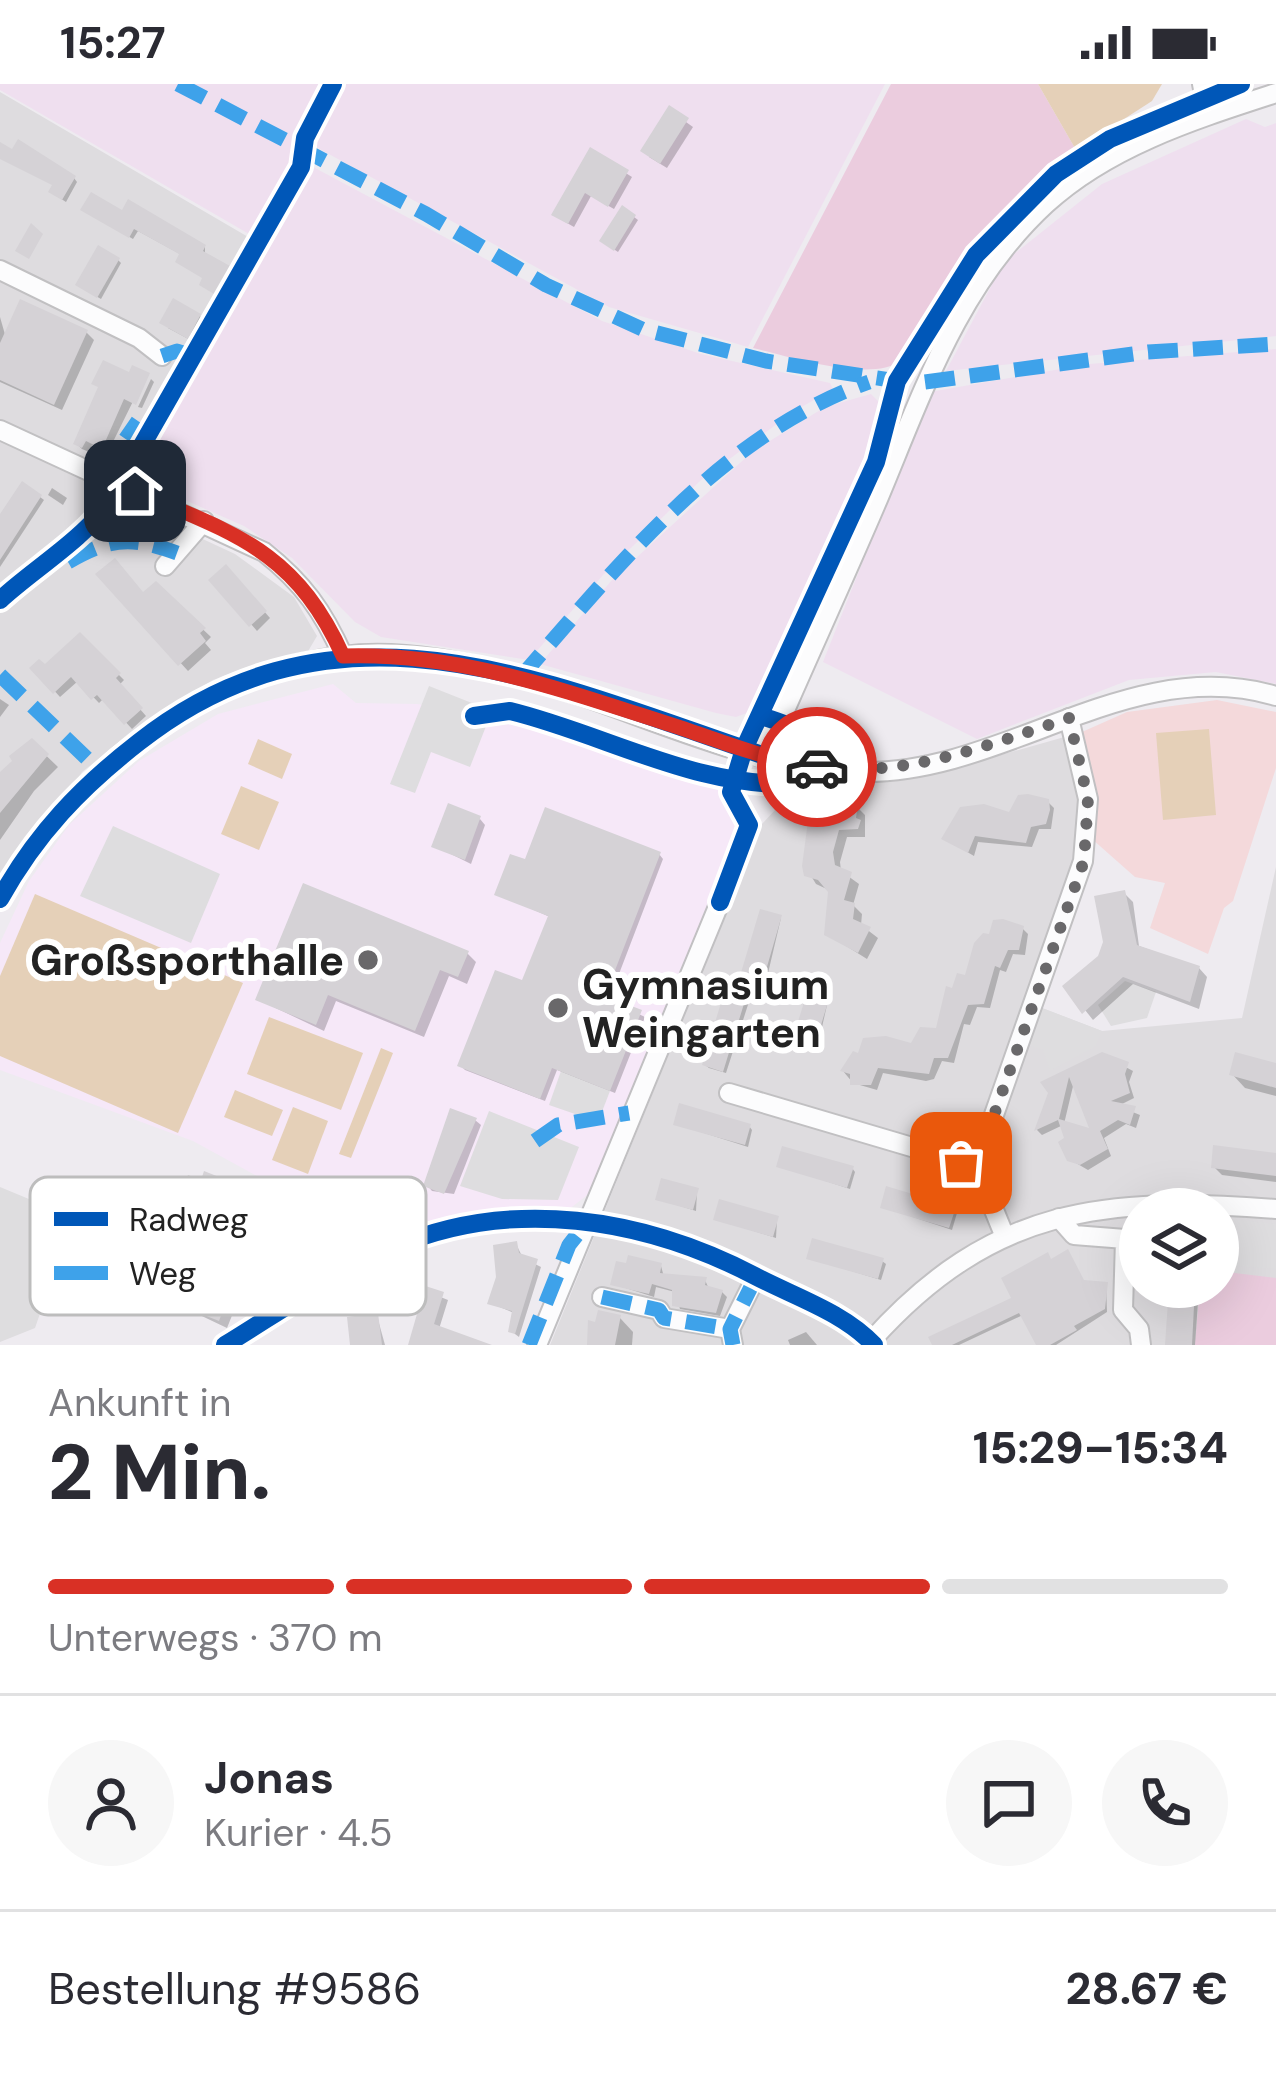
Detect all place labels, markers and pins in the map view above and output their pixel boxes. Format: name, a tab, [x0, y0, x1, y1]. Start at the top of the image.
pin	[84, 440, 186, 542]
place label: Großsporthalle	[30, 933, 344, 988]
marker: Großsporthalle	[355, 947, 381, 973]
place label: Gymnasium Weingarten	[582, 957, 829, 1060]
marker: Gymnasium Weingarten	[545, 995, 571, 1021]
pin	[910, 1112, 1012, 1214]

